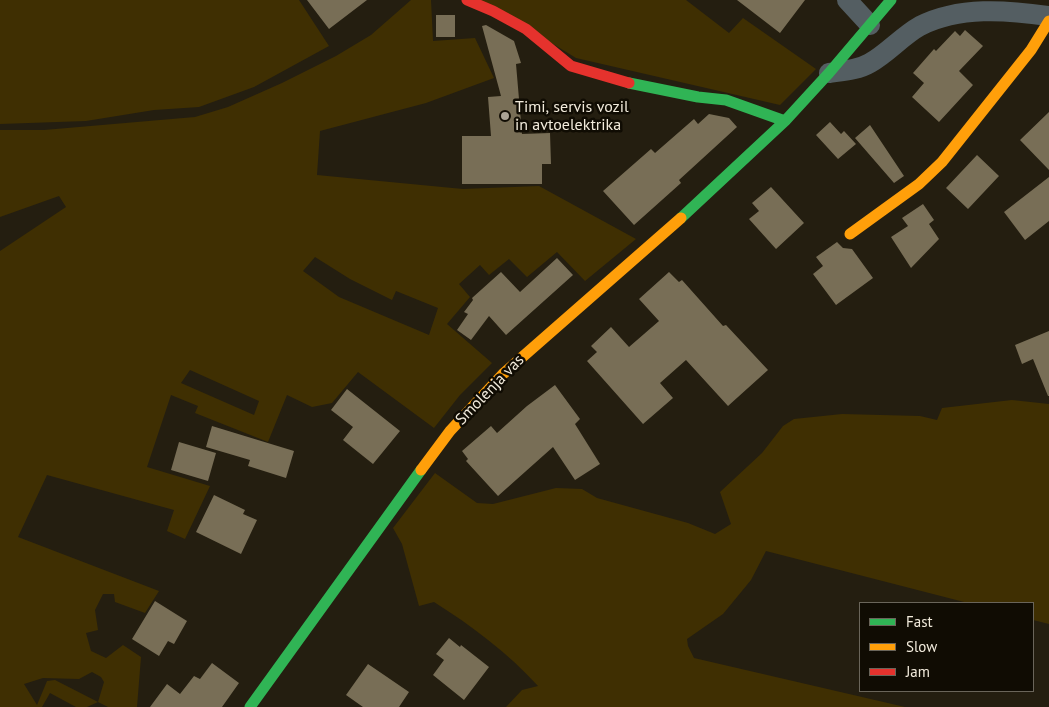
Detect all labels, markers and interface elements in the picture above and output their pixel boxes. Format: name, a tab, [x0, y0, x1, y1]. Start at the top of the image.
place label: Timi, servis vozil in avtoelektrika	[515, 97, 629, 135]
marker: Timi, servis vozil in avtoelektrika	[499, 110, 511, 122]
street label: Smolenja vas	[452, 351, 528, 429]
legend	[859, 602, 1034, 692]
text: Fast	[906, 612, 933, 631]
text: Slow	[906, 637, 937, 656]
text: Jam	[906, 662, 930, 681]

